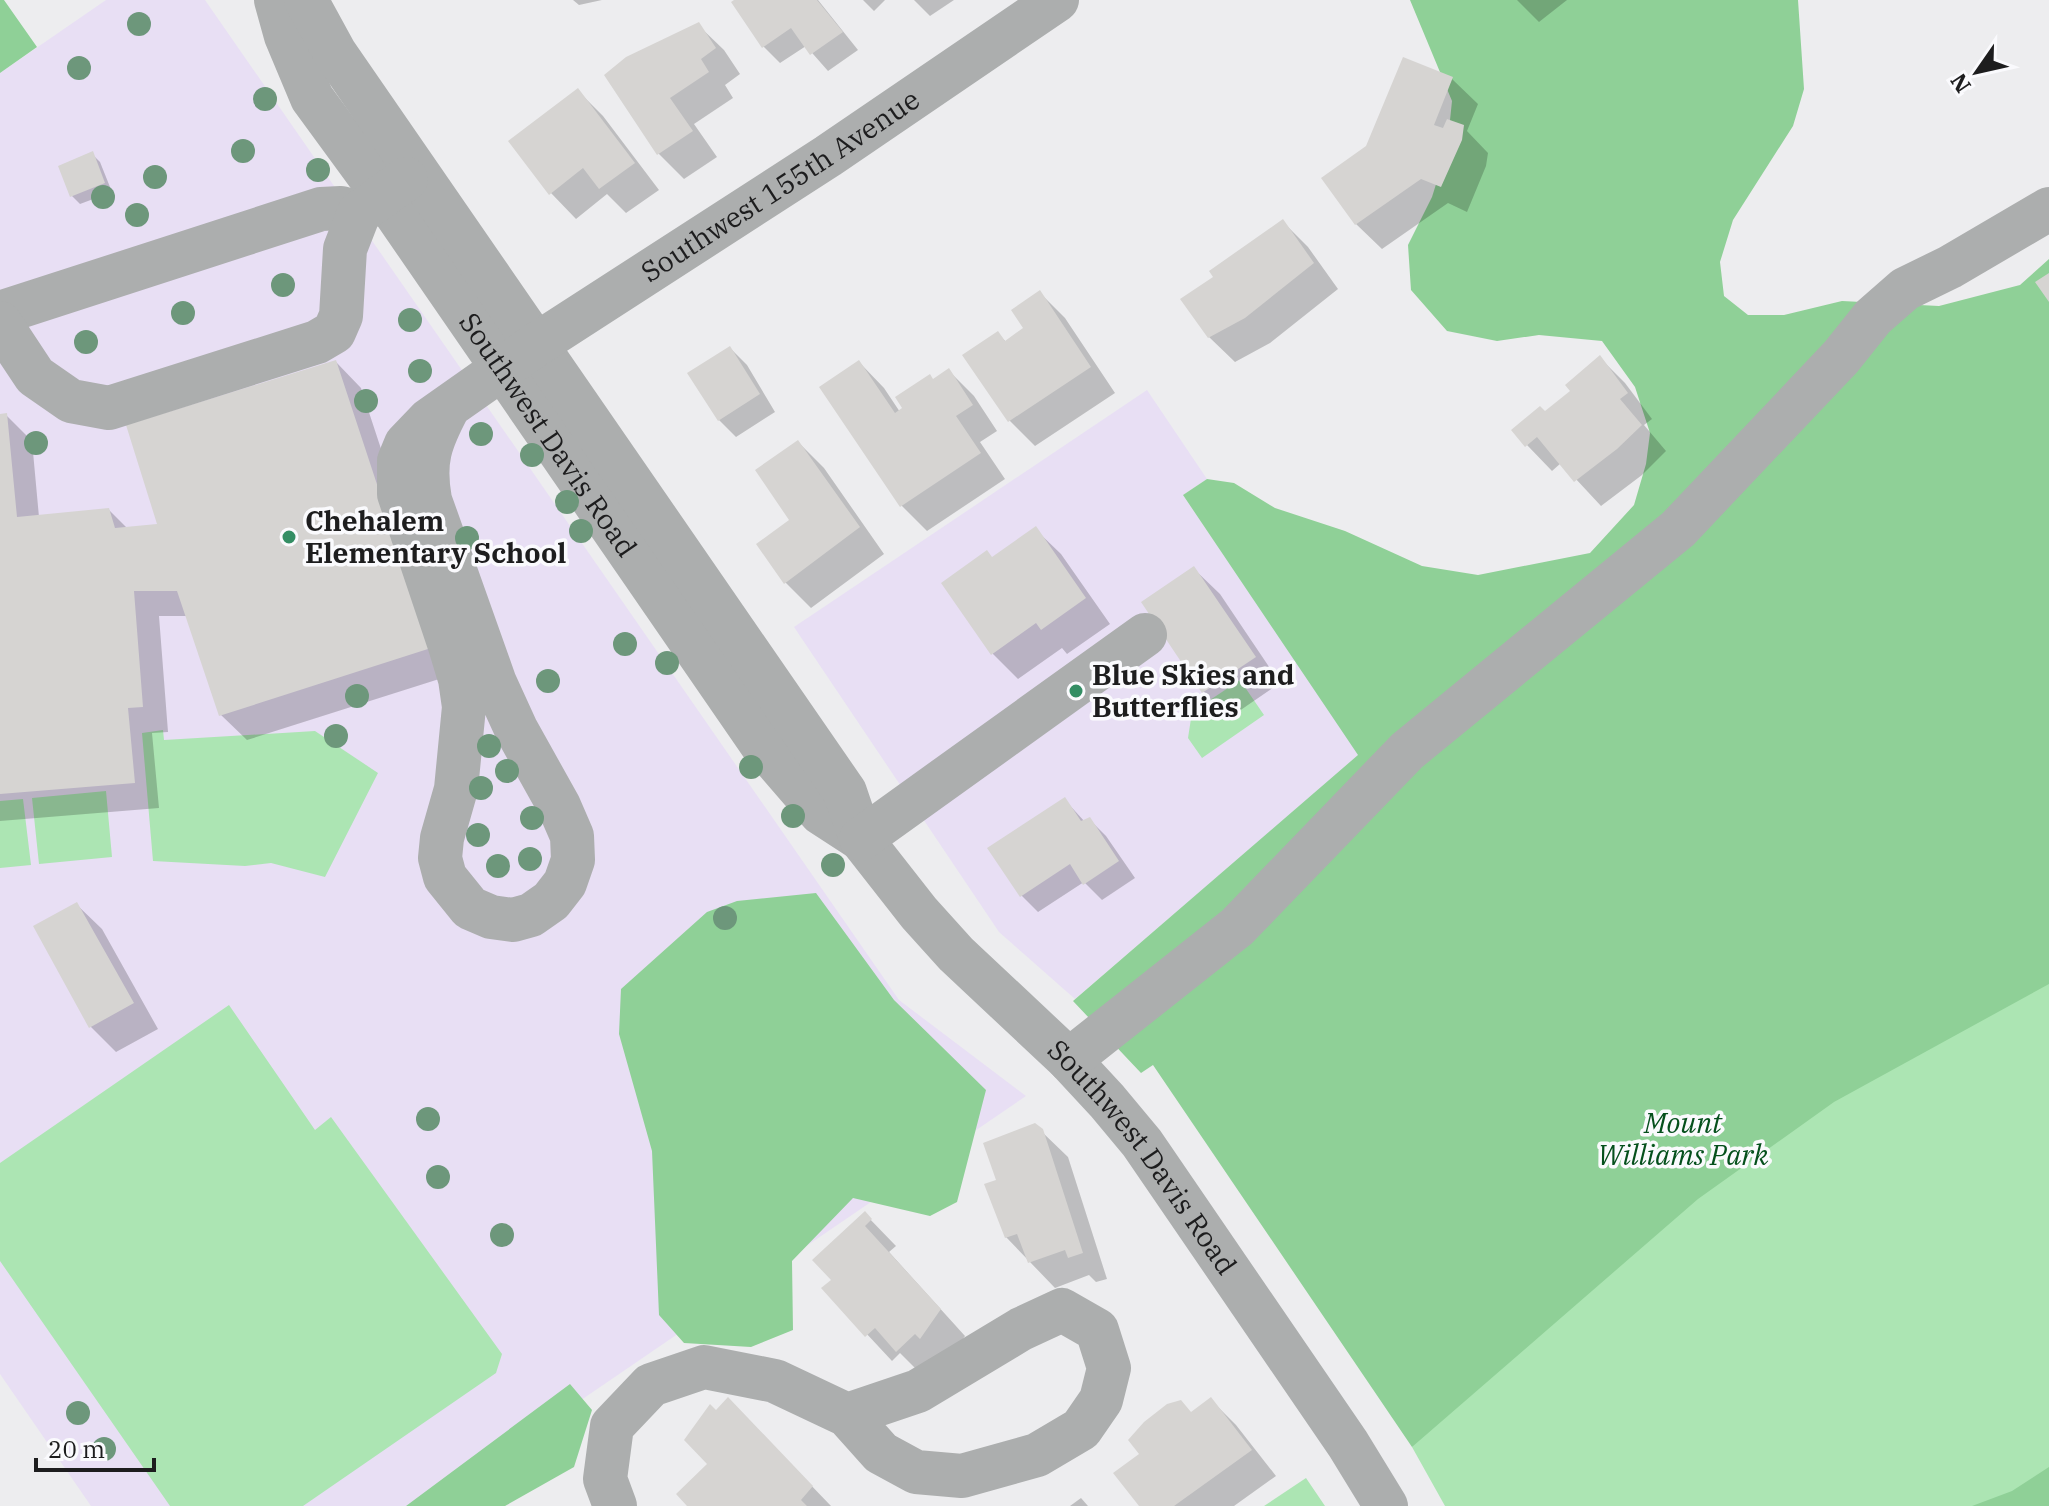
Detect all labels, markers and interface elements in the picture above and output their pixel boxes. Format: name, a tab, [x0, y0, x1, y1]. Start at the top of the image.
north arrow	[1937, 32, 2017, 112]
text: N	[1943, 68, 1977, 99]
street label: Southwest 155th Avenue	[634, 80, 926, 290]
street label: Southwest Davis Road	[452, 305, 646, 564]
place label: Chehalem Elementary School	[305, 502, 566, 571]
marker: Chehalem Elementary School	[280, 528, 298, 546]
place label: Blue Skies and Butterflies	[1092, 656, 1295, 725]
marker: Blue Skies and Butterflies	[1067, 682, 1085, 700]
street label: Southwest Davis Road	[1040, 1031, 1246, 1282]
park label: Mount Williams Park	[1598, 1104, 1769, 1173]
scale bar	[36, 1422, 154, 1472]
text: 20 m	[48, 1433, 105, 1465]

